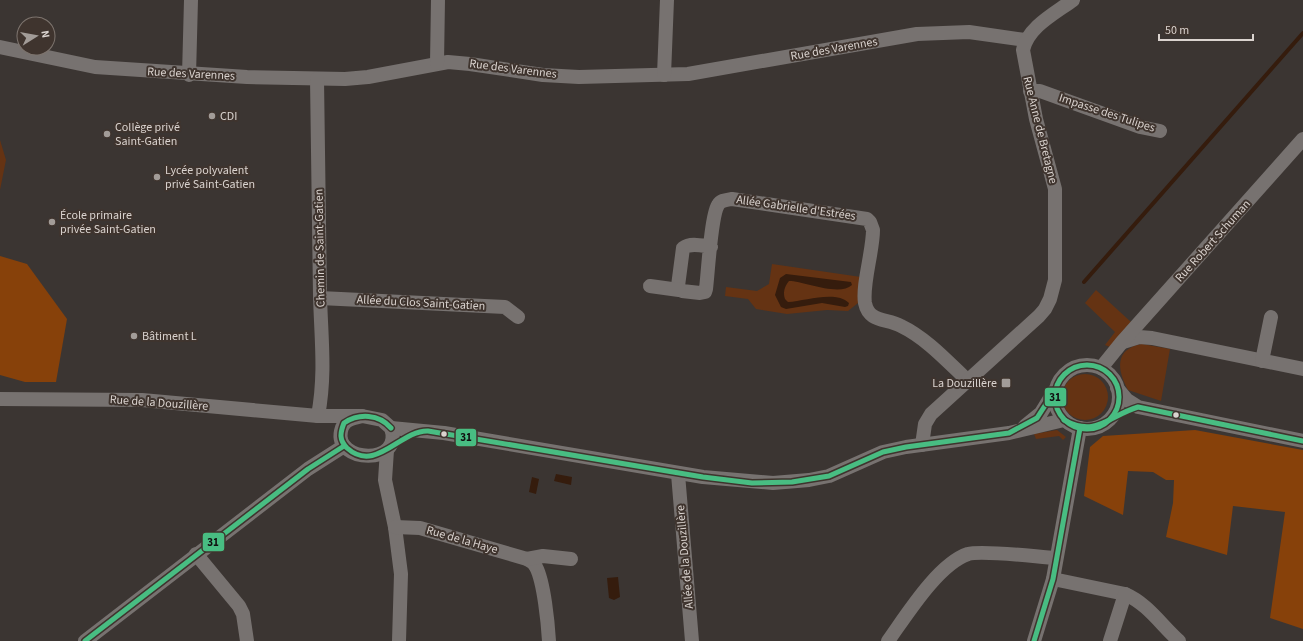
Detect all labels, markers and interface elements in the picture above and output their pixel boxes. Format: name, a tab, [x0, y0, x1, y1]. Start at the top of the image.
north arrow	[16, 16, 56, 56]
scale bar	[1159, 16, 1253, 42]
text: 50 m	[1165, 22, 1189, 39]
text: N	[37, 29, 53, 39]
street label: Rue des Varennes	[789, 33, 879, 65]
street label: Rue des Varennes	[468, 55, 558, 83]
street label: Rue des Varennes	[147, 63, 235, 85]
street label: Rue Anne de Bretagne	[1018, 75, 1062, 185]
street label: Impasse des Tulipes	[1057, 89, 1157, 137]
place label: CDI	[220, 108, 237, 125]
marker: CDI	[207, 111, 217, 121]
place label: Collège privé Saint-Gatien	[115, 119, 180, 150]
marker: Collège privé Saint-Gatien	[102, 129, 112, 139]
place label: Lycée polyvalent privé Saint-Gatien	[165, 162, 255, 193]
marker: Lycée polyvalent privé Saint-Gatien	[152, 172, 162, 182]
street label: Chemin de Saint-Gatien	[310, 189, 330, 307]
street label: Allée Gabrielle d'Estrées	[735, 191, 857, 225]
street label: Rue Robert Schuman	[1171, 196, 1255, 286]
place label: École primaire privée Saint-Gatien	[60, 207, 156, 238]
marker: École primaire privée Saint-Gatien	[47, 217, 57, 227]
street label: Allée du Clos Saint-Gatien	[356, 291, 486, 315]
place label: Bâtiment L	[142, 328, 197, 345]
marker: Bâtiment L	[129, 331, 139, 341]
place label: La Douzillère	[932, 375, 997, 392]
marker: La Douzillère	[1000, 377, 1012, 389]
line badge: 31	[1044, 387, 1067, 407]
text: 31	[1049, 390, 1061, 405]
street label: Rue de la Douzillère	[109, 391, 209, 415]
unlabelled marker	[1171, 410, 1181, 420]
line badge: 31	[455, 428, 477, 447]
unlabelled marker	[439, 429, 449, 439]
text: 31	[460, 430, 472, 445]
street label: Allée de la Douzillère	[672, 504, 698, 610]
street label: Rue de la Haye	[424, 522, 500, 558]
line badge: 31	[202, 532, 225, 552]
text: 31	[207, 535, 219, 550]

